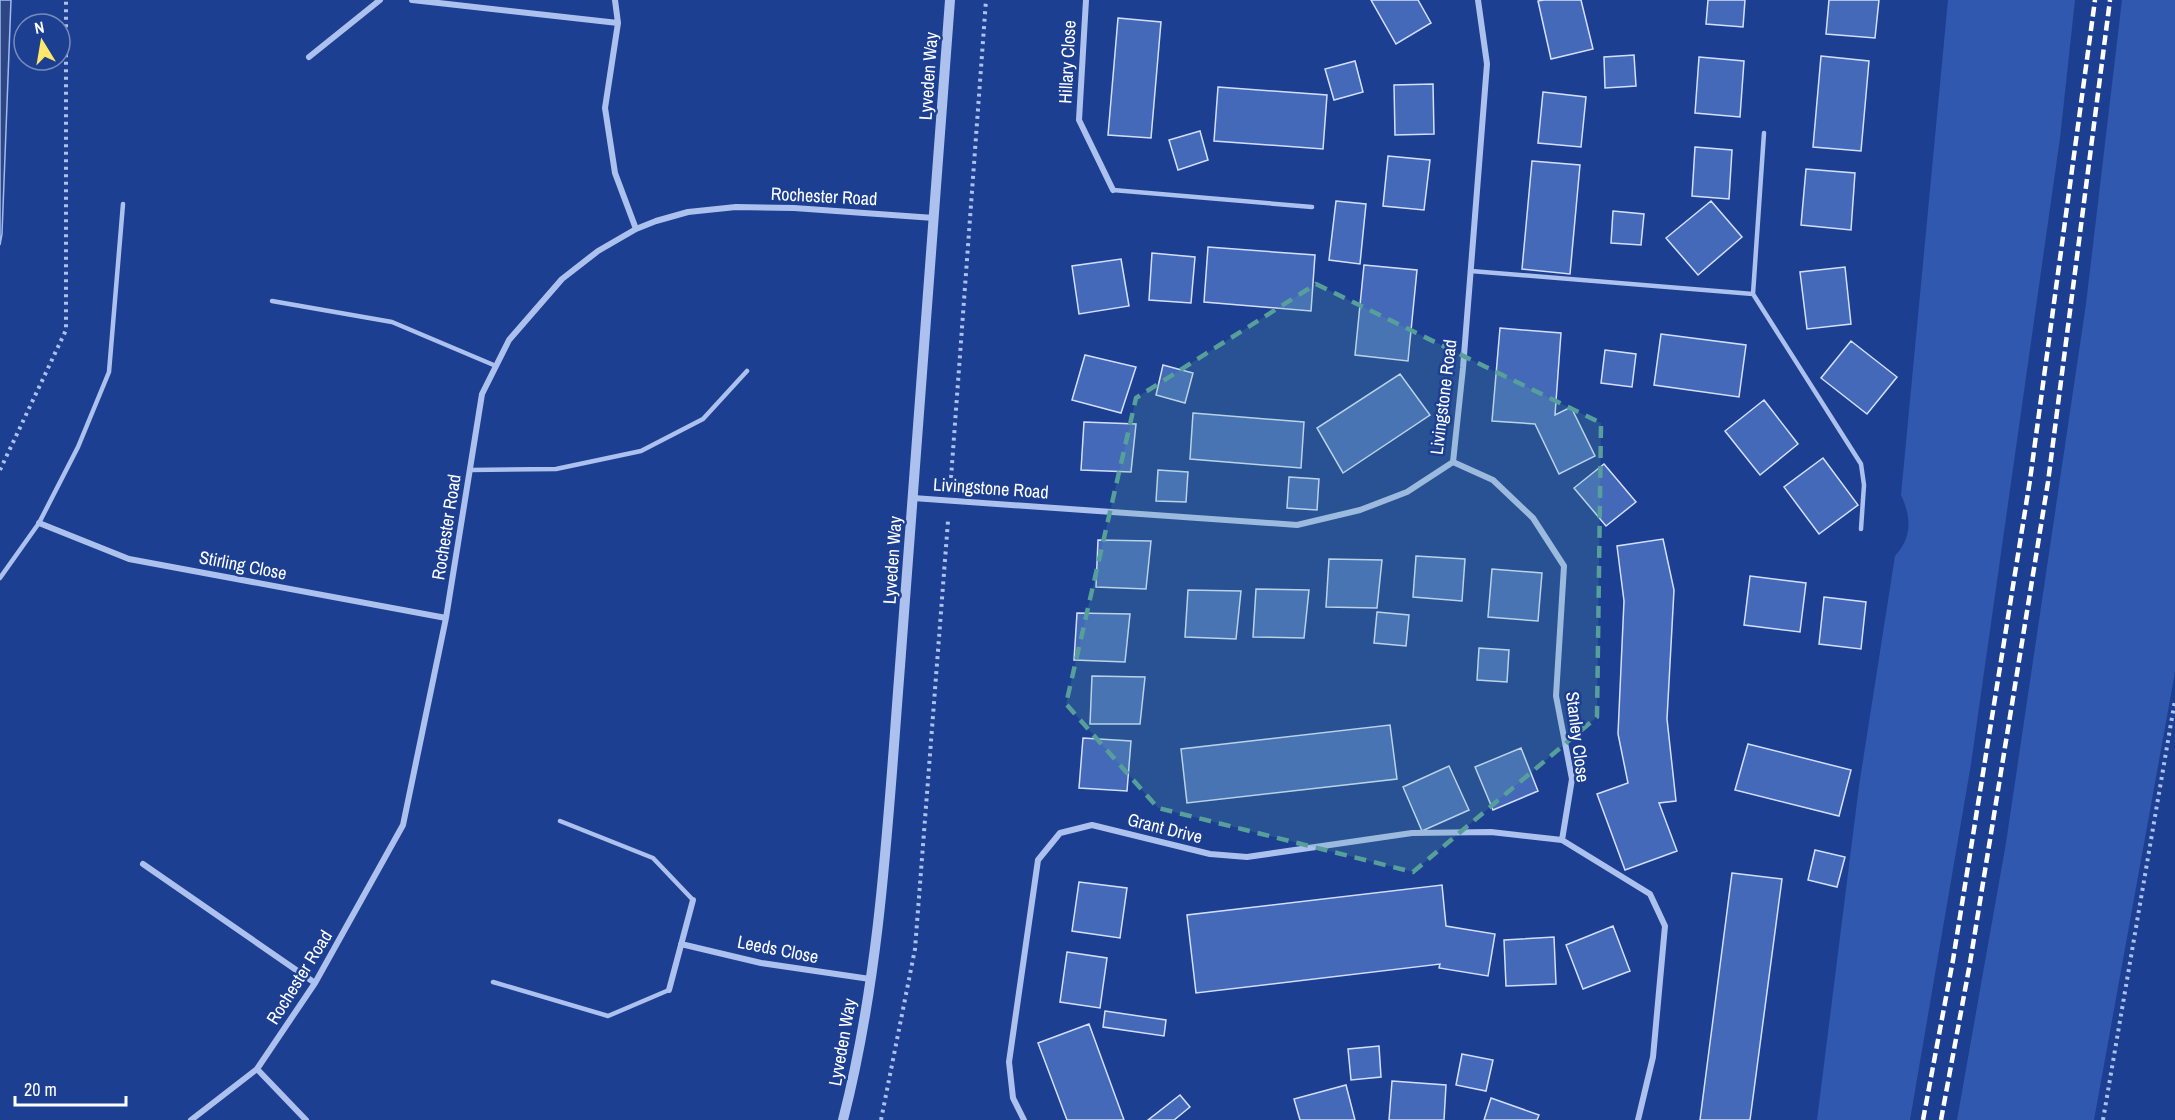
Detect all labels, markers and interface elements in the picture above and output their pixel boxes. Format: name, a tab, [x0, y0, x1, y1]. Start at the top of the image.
north arrow	[12, 12, 72, 72]
text: N	[32, 16, 46, 39]
street label: Hillary Close	[1052, 20, 1082, 104]
street label: Lyveden Way	[912, 30, 944, 121]
street label: Rochester Road	[770, 181, 878, 211]
street label: Livingstone Road	[1424, 338, 1462, 456]
street label: Livingstone Road	[932, 471, 1050, 505]
street label: Rochester Road	[425, 472, 467, 582]
street label: Lyveden Way	[876, 514, 908, 605]
street label: Stirling Close	[197, 544, 289, 586]
street label: Stanley Close	[1560, 690, 1596, 784]
street label: Grant Drive	[1125, 807, 1205, 849]
street label: Rochester Road	[260, 925, 338, 1029]
street label: Leeds Close	[735, 929, 821, 969]
street label: Lyveden Way	[822, 996, 862, 1088]
scale bar	[15, 1069, 126, 1107]
text: 20 m	[24, 1077, 57, 1102]

